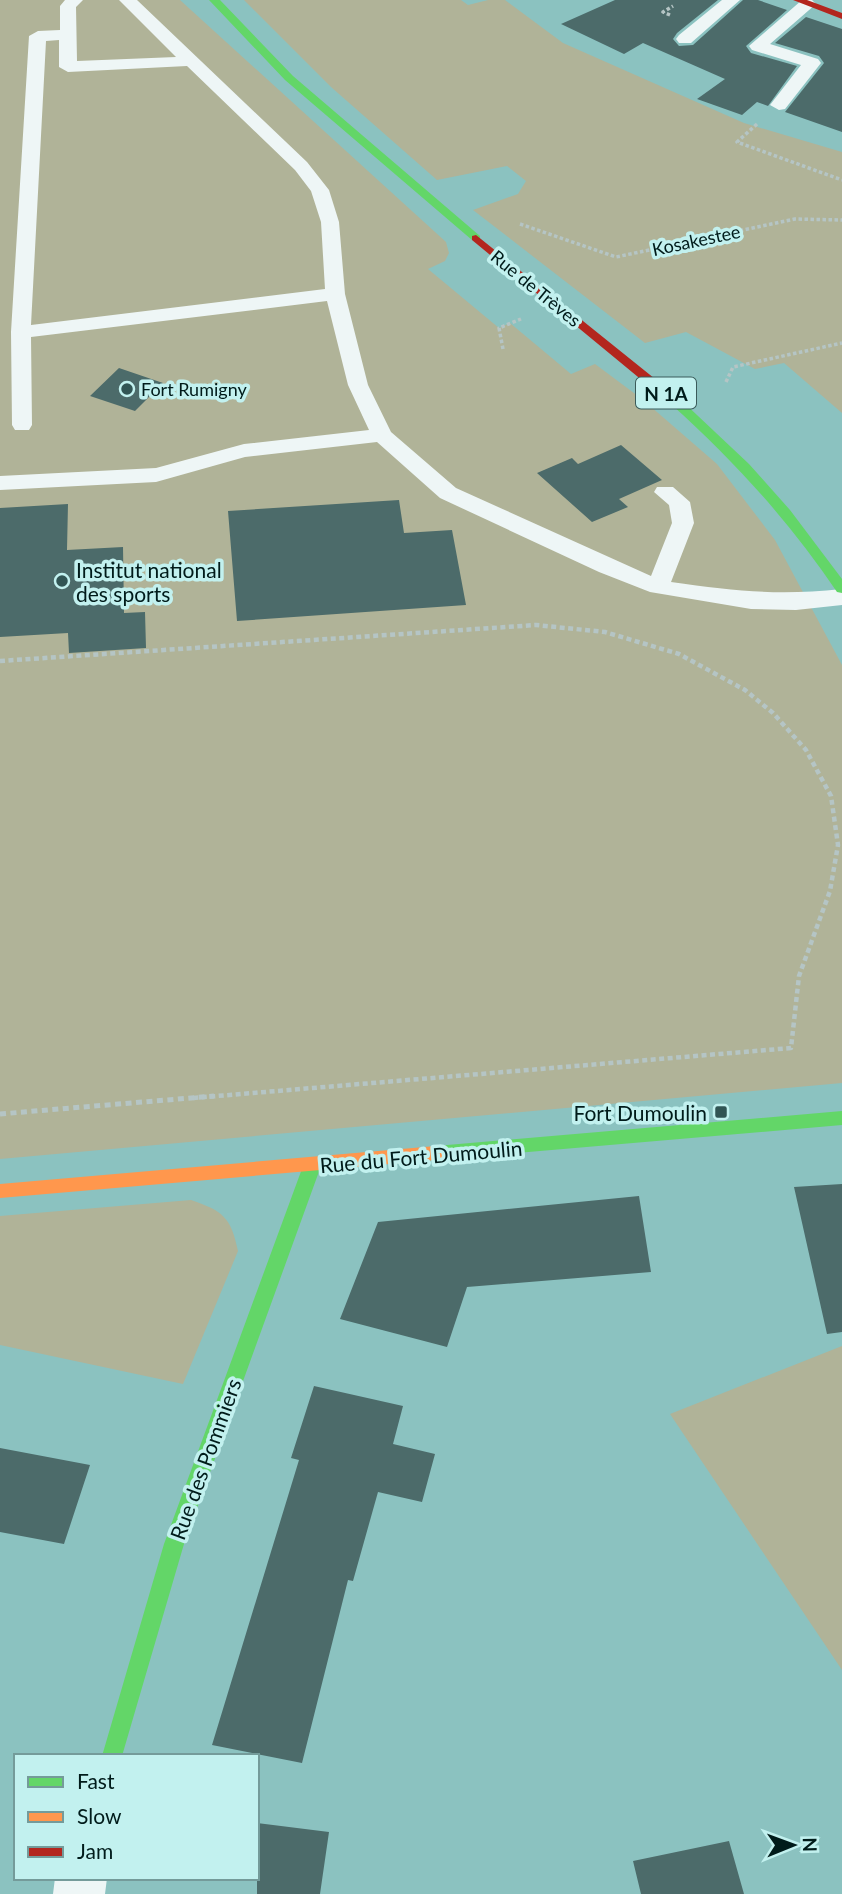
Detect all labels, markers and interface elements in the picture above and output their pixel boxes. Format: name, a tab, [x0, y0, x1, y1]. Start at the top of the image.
street label: Kosakestee	[650, 220, 742, 260]
street label: Rue de Trèves	[487, 245, 586, 331]
place label: Fort Rumigny	[141, 378, 247, 400]
road number: N 1A	[636, 378, 696, 408]
marker: Fort Rumigny	[119, 381, 135, 397]
place label: Institut national des sports	[76, 557, 222, 606]
marker: Institut national des sports	[54, 573, 70, 589]
place label: Fort Dumoulin	[573, 1100, 707, 1125]
marker: Fort Dumoulin	[713, 1104, 729, 1120]
street label: Rue du Fort Dumoulin	[319, 1135, 523, 1177]
street label: Rue des Pommiers	[164, 1375, 246, 1543]
legend	[14, 1754, 259, 1880]
text: Fast	[77, 1768, 115, 1793]
text: Slow	[77, 1803, 122, 1828]
north arrow	[758, 1810, 828, 1880]
text: N	[799, 1837, 822, 1852]
text: Jam	[77, 1838, 113, 1863]

